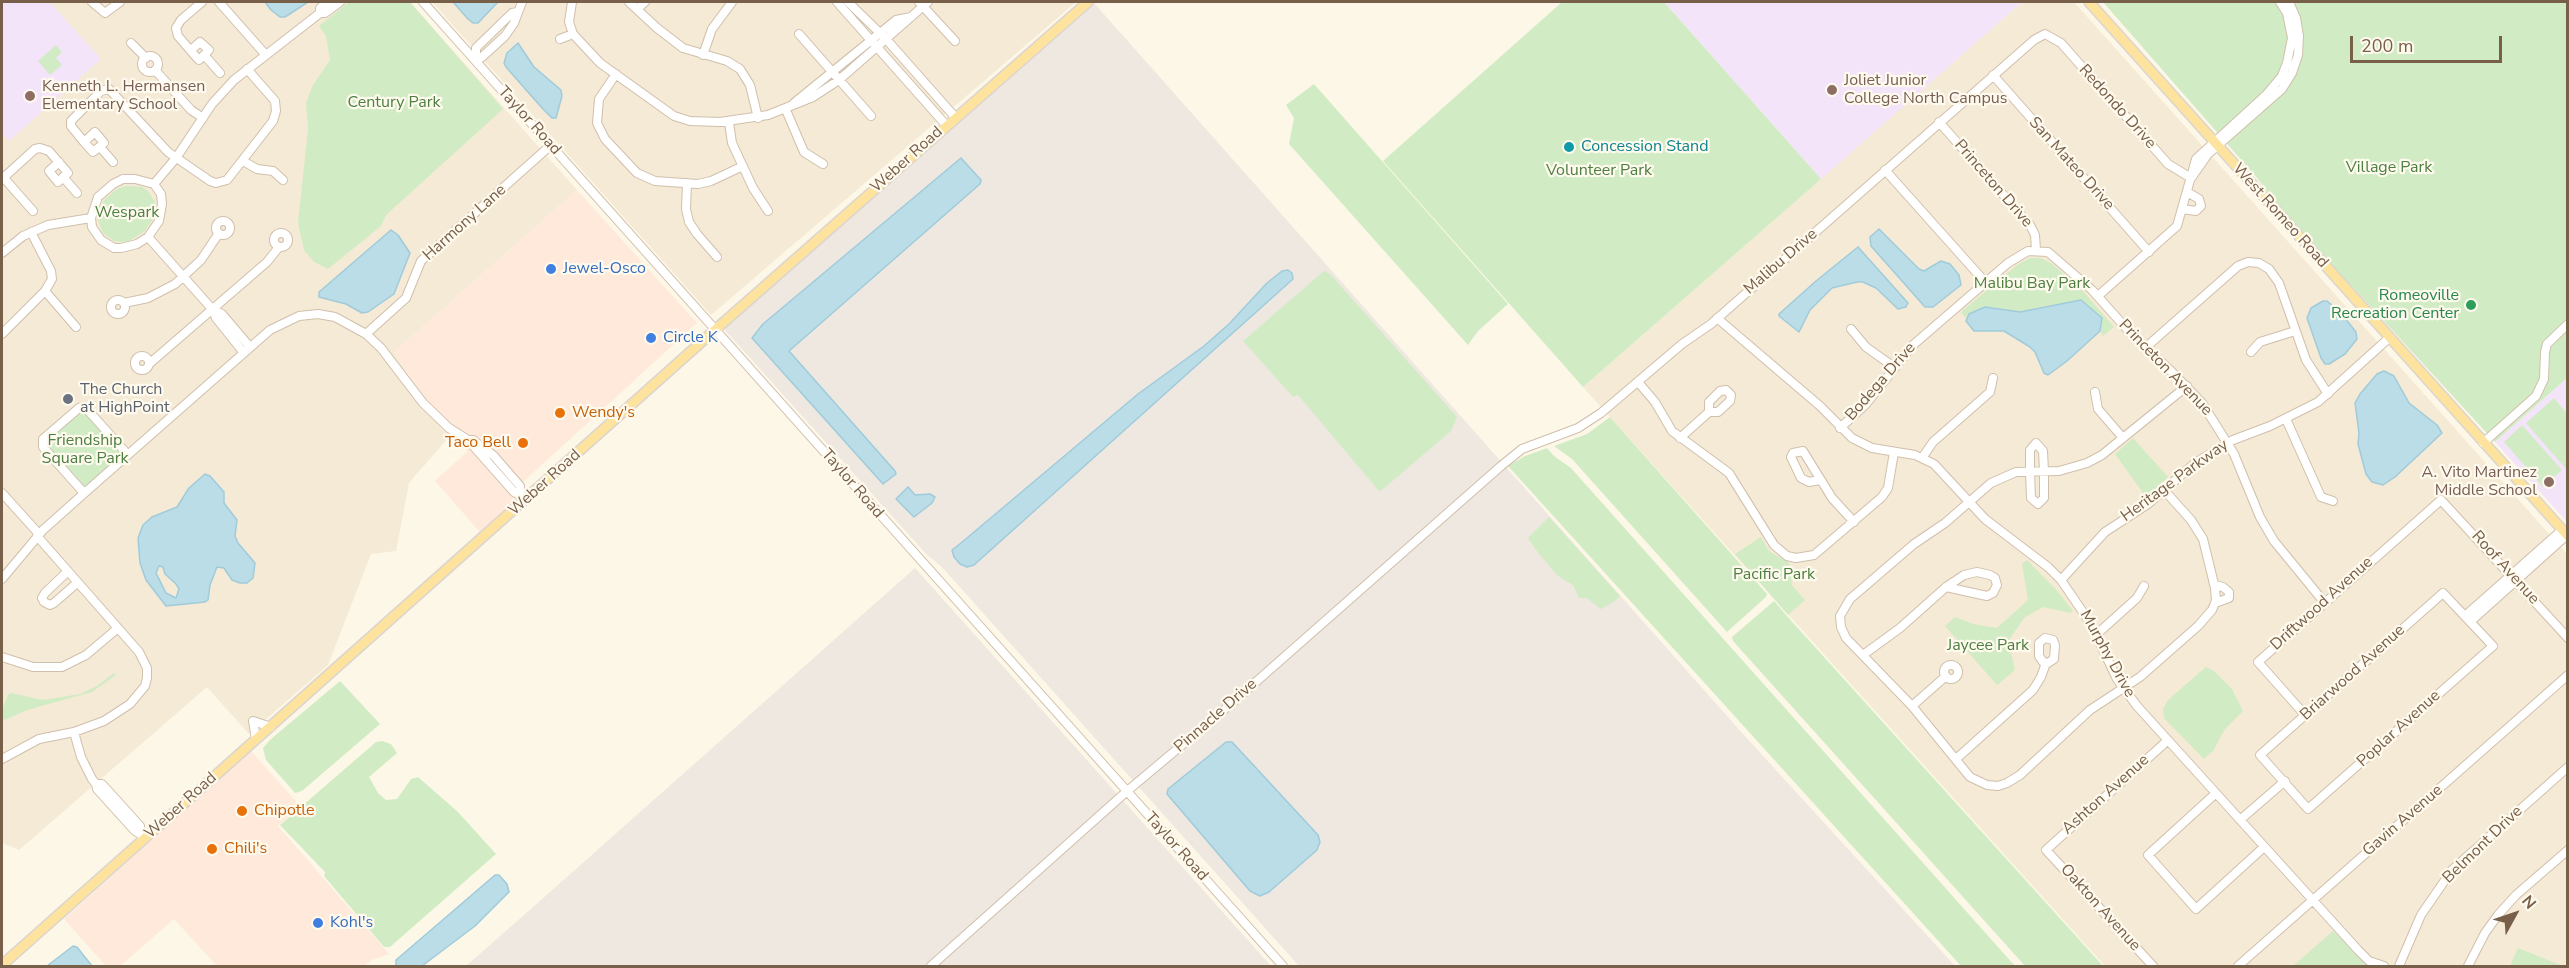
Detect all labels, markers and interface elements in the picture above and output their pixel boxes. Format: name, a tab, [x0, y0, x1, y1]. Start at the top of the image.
scale bar	[2353, 24, 2504, 62]
text: 200 m	[2361, 34, 2413, 58]
street label: Redondo Drive	[2074, 61, 2160, 153]
place label: Joliet Junior College North Campus	[1844, 71, 2007, 109]
place label: Kenneth L. Hermansen Elementary School	[42, 77, 205, 115]
street label: Taylor Road	[493, 83, 565, 159]
marker: Joliet Junior College North Campus	[1825, 83, 1839, 97]
marker: Kenneth L. Hermansen Elementary School	[23, 89, 37, 103]
park label: Century Park	[348, 93, 440, 113]
street label: San Mateo Drive	[2024, 113, 2118, 215]
street label: Weber Road	[867, 123, 947, 197]
street label: Princeton Drive	[1950, 136, 2036, 232]
place label: Concession Stand	[1581, 137, 1708, 157]
marker: Concession Stand	[1562, 140, 1576, 154]
park label: Village Park	[2346, 158, 2432, 178]
street label: West Romeo Road	[2228, 160, 2332, 272]
park label: Volunteer Park	[1546, 161, 1652, 181]
street label: Harmony Lane	[420, 181, 510, 265]
park label: Wespark	[95, 203, 159, 223]
street label: Malibu Drive	[1740, 225, 1822, 299]
place label: Jewel-Osco	[563, 259, 646, 279]
marker: Jewel-Osco	[544, 262, 558, 276]
park label: Malibu Bay Park	[1974, 274, 2090, 294]
place label: Romeoville Recreation Center	[2331, 286, 2459, 324]
marker: Romeoville Recreation Center	[2464, 298, 2478, 312]
street label: Princeton Avenue	[2114, 316, 2216, 420]
place label: Circle K	[663, 328, 718, 348]
marker: Circle K	[644, 331, 658, 345]
street label: Bodega Drive	[1842, 339, 1920, 425]
place label: The Church at HighPoint	[80, 380, 170, 418]
marker: The Church at HighPoint	[61, 392, 75, 406]
place label: Wendy's	[572, 403, 635, 423]
marker: Wendy's	[553, 406, 567, 420]
park label: Friendship Square Park	[42, 431, 128, 469]
place label: Taco Bell	[445, 433, 511, 453]
marker: Taco Bell	[516, 436, 530, 450]
street label: Heritage Parkway	[2118, 436, 2232, 526]
street label: Taylor Road	[817, 445, 887, 523]
street label: Weber Road	[505, 446, 585, 520]
place label: A. Vito Martinez Middle School	[2421, 463, 2537, 501]
marker: A. Vito Martinez Middle School	[2542, 475, 2556, 489]
street label: Roof Avenue	[2467, 527, 2543, 609]
street label: Driftwood Avenue	[2267, 553, 2377, 655]
park label: Pacific Park	[1733, 565, 1815, 585]
street label: Murphy Drive	[2075, 607, 2139, 701]
street label: Briarwood Avenue	[2297, 621, 2409, 725]
park label: Jaycee Park	[1947, 636, 2029, 656]
street label: Pinnacle Drive	[1171, 675, 1261, 757]
street label: Poplar Avenue	[2353, 687, 2445, 771]
street label: Ashton Avenue	[2059, 751, 2153, 839]
street label: Weber Road	[141, 769, 221, 843]
street label: Gavin Avenue	[2359, 781, 2447, 861]
place label: Chipotle	[254, 801, 314, 821]
street label: Belmont Drive	[2439, 802, 2527, 888]
marker: Chipotle	[235, 804, 249, 818]
street label: Taylor Road	[1140, 809, 1212, 885]
place label: Chili's	[224, 839, 267, 859]
marker: Chili's	[205, 842, 219, 856]
street label: Oakton Avenue	[2056, 860, 2144, 956]
north arrow	[2485, 884, 2545, 944]
text: N	[2517, 891, 2541, 914]
place label: Kohl's	[330, 913, 373, 933]
marker: Kohl's	[311, 916, 325, 930]

